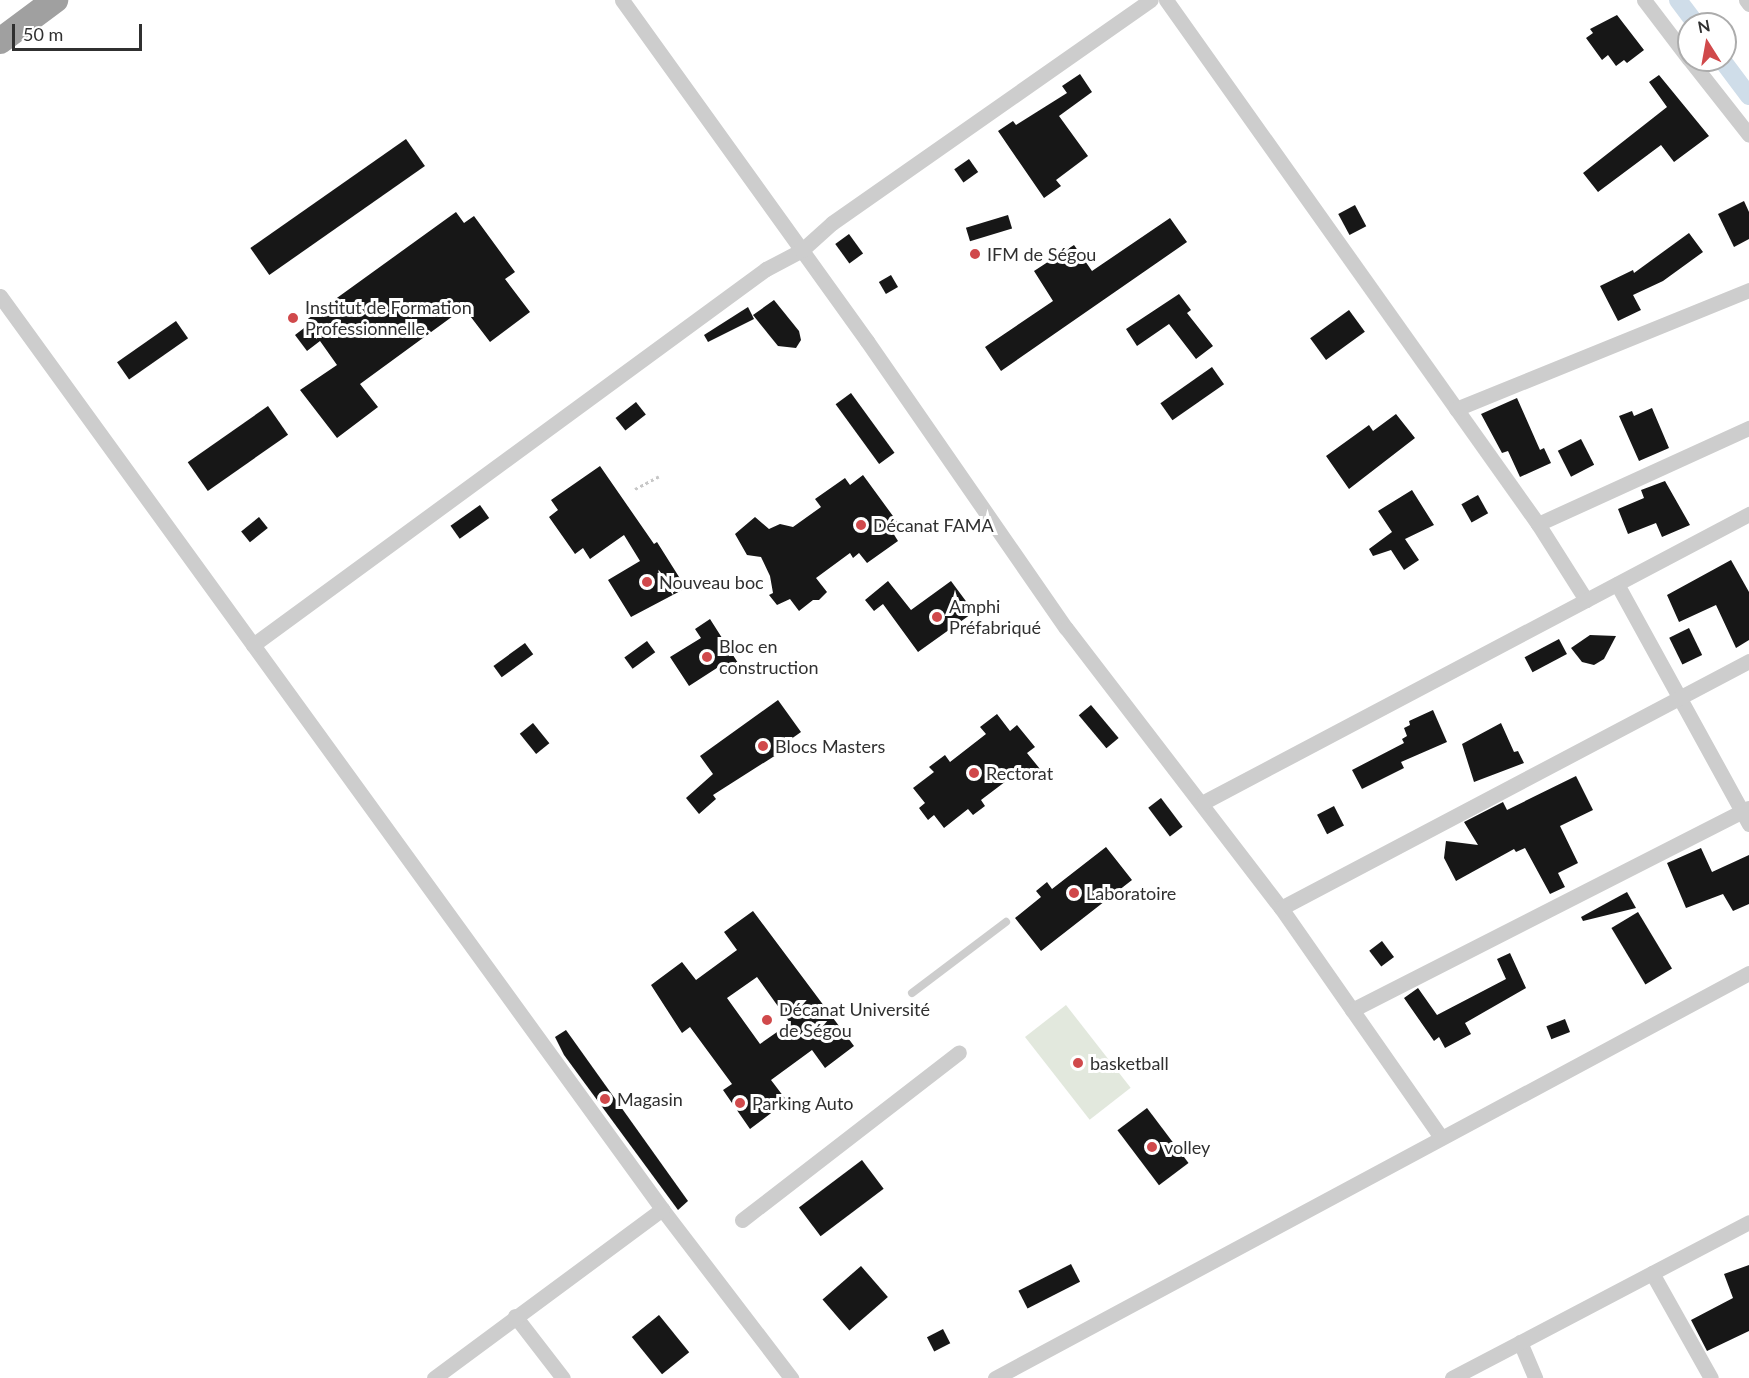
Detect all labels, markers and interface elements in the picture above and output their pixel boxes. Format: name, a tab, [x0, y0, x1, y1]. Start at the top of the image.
scale bar	[15, 12, 146, 50]
north arrow	[1677, 12, 1737, 72]
text: N	[1696, 15, 1712, 36]
text: 50 m	[23, 23, 63, 45]
place label: IFM de Ségou	[987, 243, 1096, 265]
marker: IFM de Ségou	[968, 247, 982, 261]
place label: Institut de Formation Professionnelle.	[305, 297, 472, 340]
marker: Institut de Formation Professionnelle.	[286, 311, 300, 325]
place label: Décanat FAMA	[873, 514, 994, 536]
marker: Décanat FAMA	[854, 518, 868, 532]
place label: Nouveau boc	[659, 571, 764, 593]
marker: Nouveau boc	[640, 575, 654, 589]
place label: Amphi Préfabriqué	[949, 596, 1041, 638]
marker: Amphi Préfabriqué	[930, 610, 944, 624]
place label: Bloc en construction	[719, 636, 818, 678]
marker: Bloc en construction	[700, 650, 714, 664]
place label: Blocs Masters	[775, 735, 885, 757]
marker: Blocs Masters	[756, 739, 770, 753]
place label: Rectorat	[986, 762, 1053, 784]
marker: Rectorat	[967, 766, 981, 780]
place label: Laboratoire	[1086, 882, 1176, 904]
marker: Laboratoire	[1067, 886, 1081, 900]
place label: Décanat Université de Ségou	[779, 999, 930, 1042]
marker: Décanat Université de Ségou	[760, 1013, 774, 1027]
place label: basketball	[1090, 1052, 1169, 1074]
marker: basketball	[1071, 1056, 1085, 1070]
place label: Magasin	[617, 1088, 683, 1110]
marker: Magasin	[598, 1092, 612, 1106]
place label: Parking Auto	[752, 1092, 854, 1114]
marker: Parking Auto	[733, 1096, 747, 1110]
place label: volley	[1164, 1136, 1210, 1158]
marker: volley	[1145, 1140, 1159, 1154]

